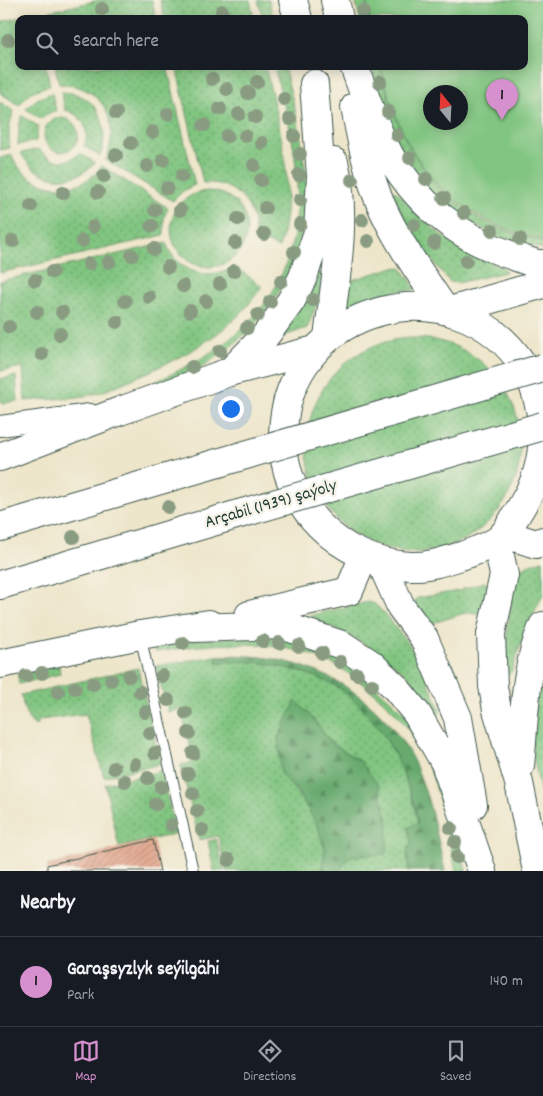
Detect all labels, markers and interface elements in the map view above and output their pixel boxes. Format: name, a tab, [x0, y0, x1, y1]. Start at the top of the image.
search box	[15, 15, 528, 70]
icon: search	[33, 29, 61, 57]
text: Search here	[73, 29, 159, 56]
pin: 1	[486, 79, 518, 120]
north arrow	[423, 85, 468, 130]
your location	[218, 396, 244, 422]
street label: Arçabil (1939) şaýoly	[202, 474, 341, 536]
text: Nearby	[20, 889, 75, 919]
text: Garaşsyzlyk seýilgähi	[67, 957, 219, 984]
text: 1	[34, 970, 38, 993]
text: 140 m	[489, 970, 523, 993]
text: Park	[67, 984, 94, 1007]
tab: Map	[72, 1037, 100, 1087]
tab: Directions	[243, 1037, 296, 1087]
tab: Saved	[440, 1037, 471, 1087]

